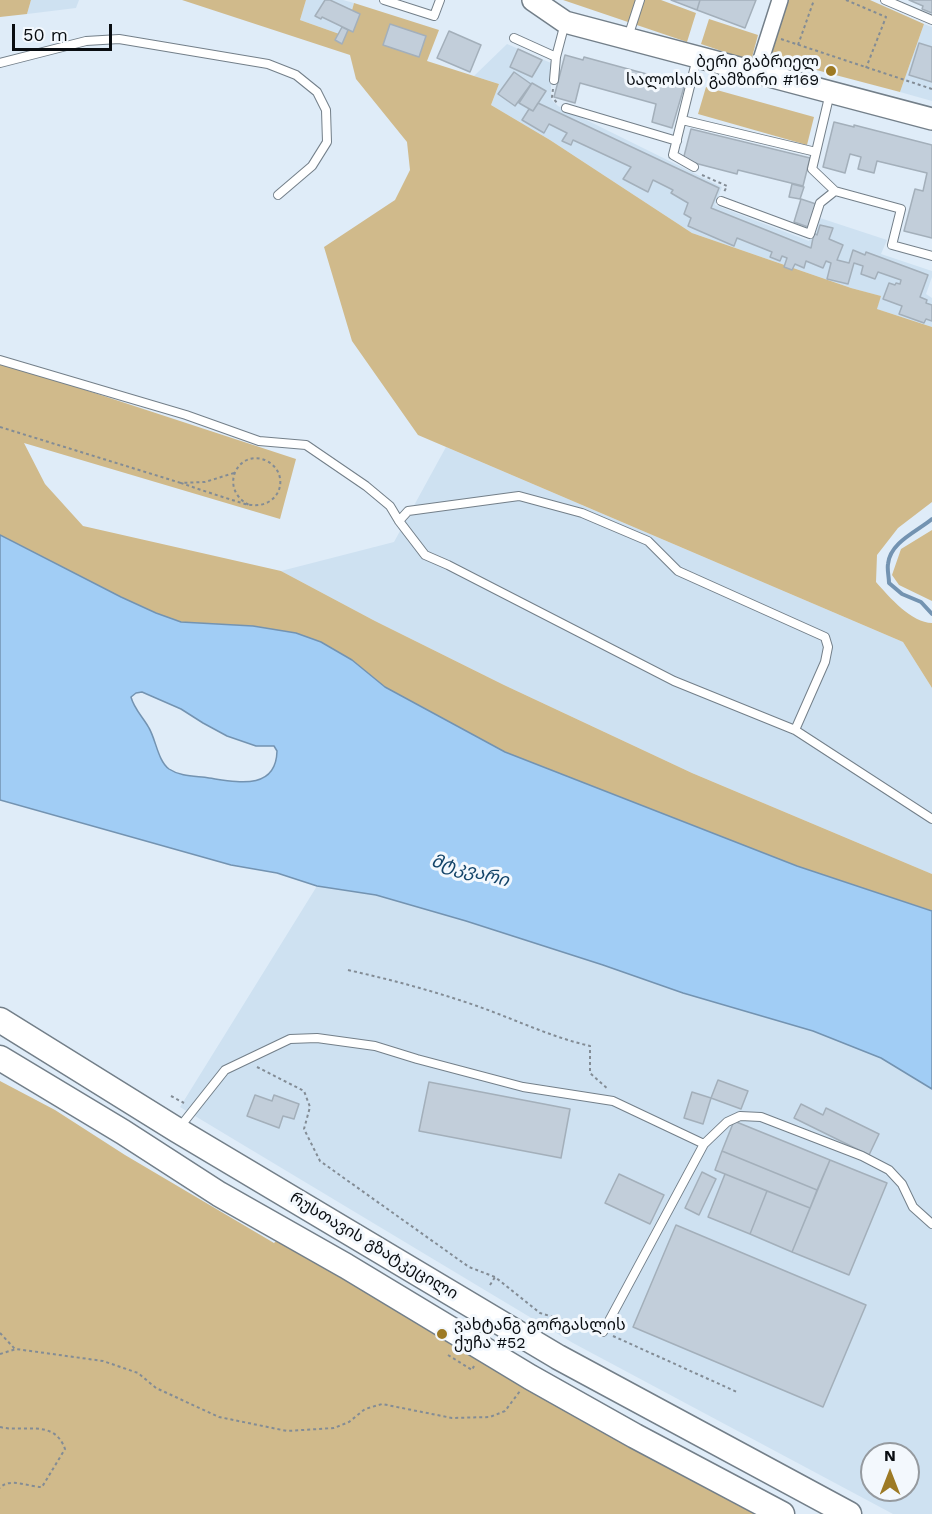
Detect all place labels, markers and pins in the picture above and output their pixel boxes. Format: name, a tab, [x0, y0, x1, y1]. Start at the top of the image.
place label: ბერი გაბრიელ სალოსის გამზირი #169	[626, 52, 819, 90]
marker: ბერი გაბრიელ სალოსის გამზირი #169	[824, 64, 838, 78]
place label: ვახტანგ გორგასლის ქუჩა #52	[454, 1315, 626, 1353]
marker: ვახტანგ გორგასლის ქუჩა #52	[435, 1327, 449, 1341]

